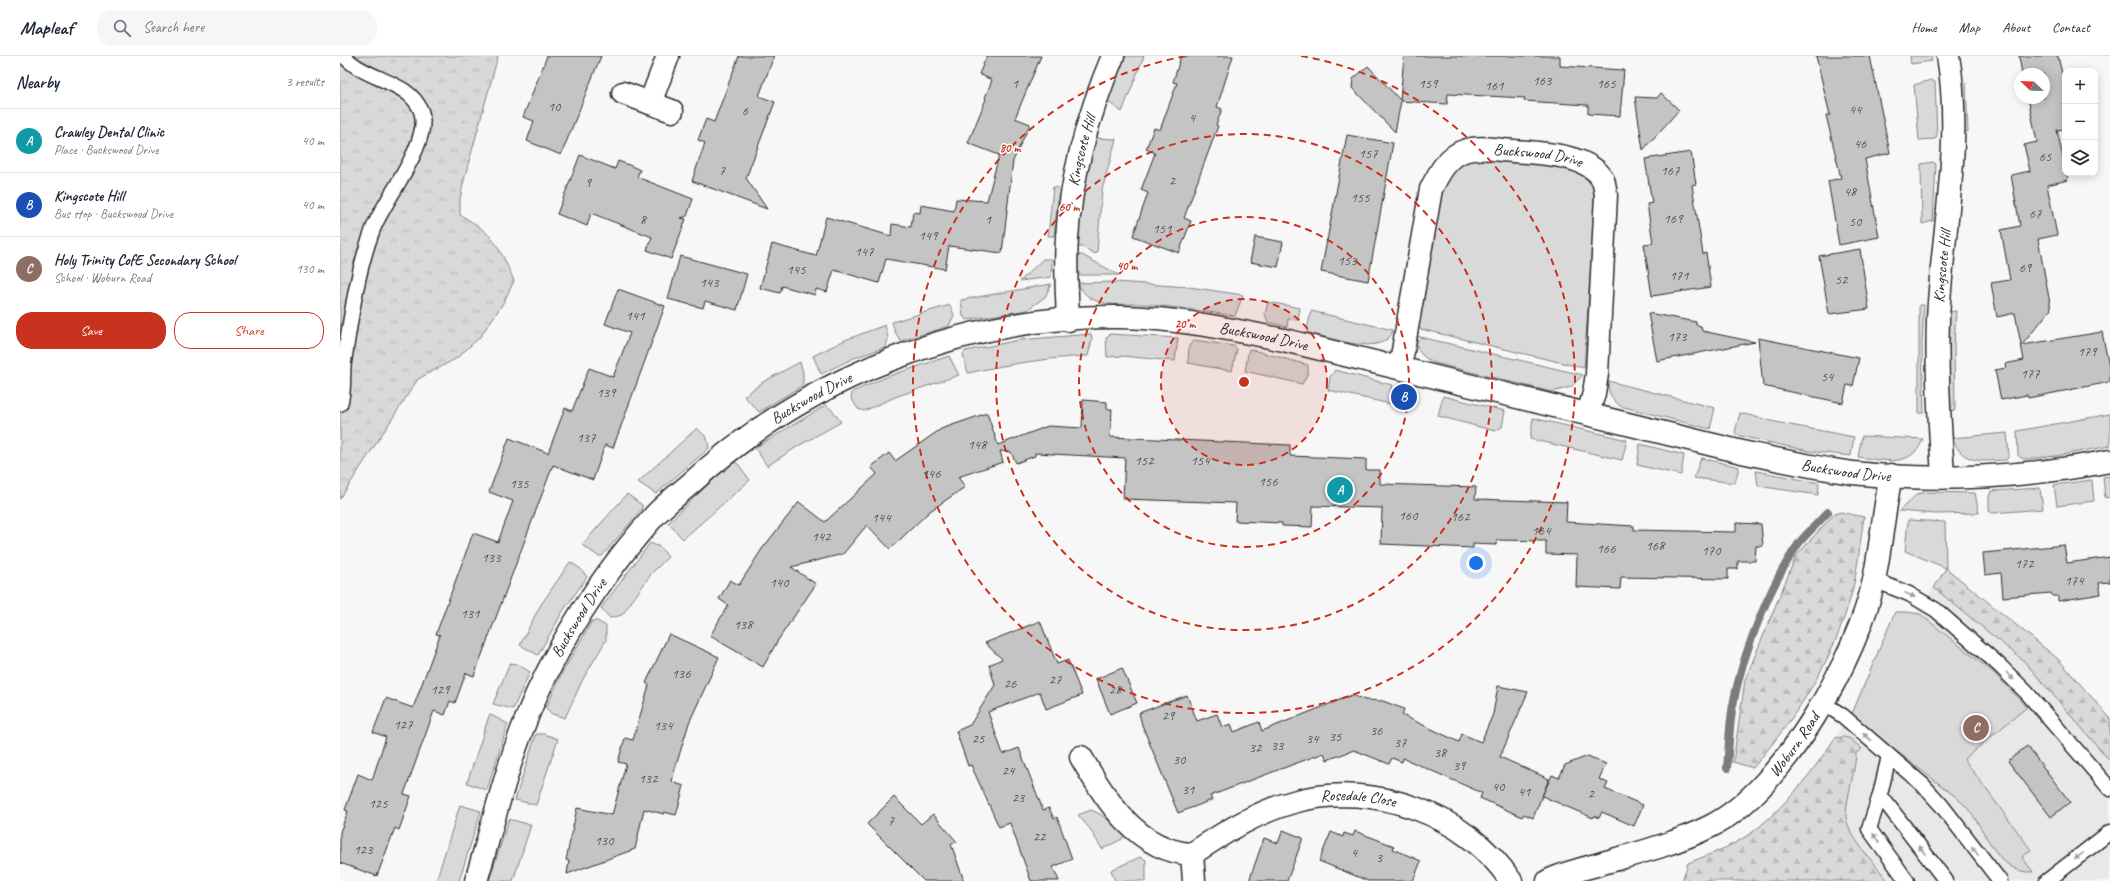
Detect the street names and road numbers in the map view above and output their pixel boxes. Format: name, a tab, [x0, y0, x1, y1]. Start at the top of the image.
street label: Kingscote Hill	[1064, 109, 1102, 188]
street label: Buckswood Drive	[1493, 139, 1587, 172]
street label: Kingscote Hill	[1929, 226, 1956, 303]
street label: Buckswood Drive	[1218, 318, 1311, 356]
street label: Buckswood Drive	[767, 367, 857, 429]
street label: Buckswood Drive	[1800, 455, 1893, 486]
street label: Buckswood Drive	[547, 573, 612, 661]
street label: Woburn Road	[1765, 707, 1826, 781]
street label: Rosedale Close	[1319, 785, 1400, 812]

